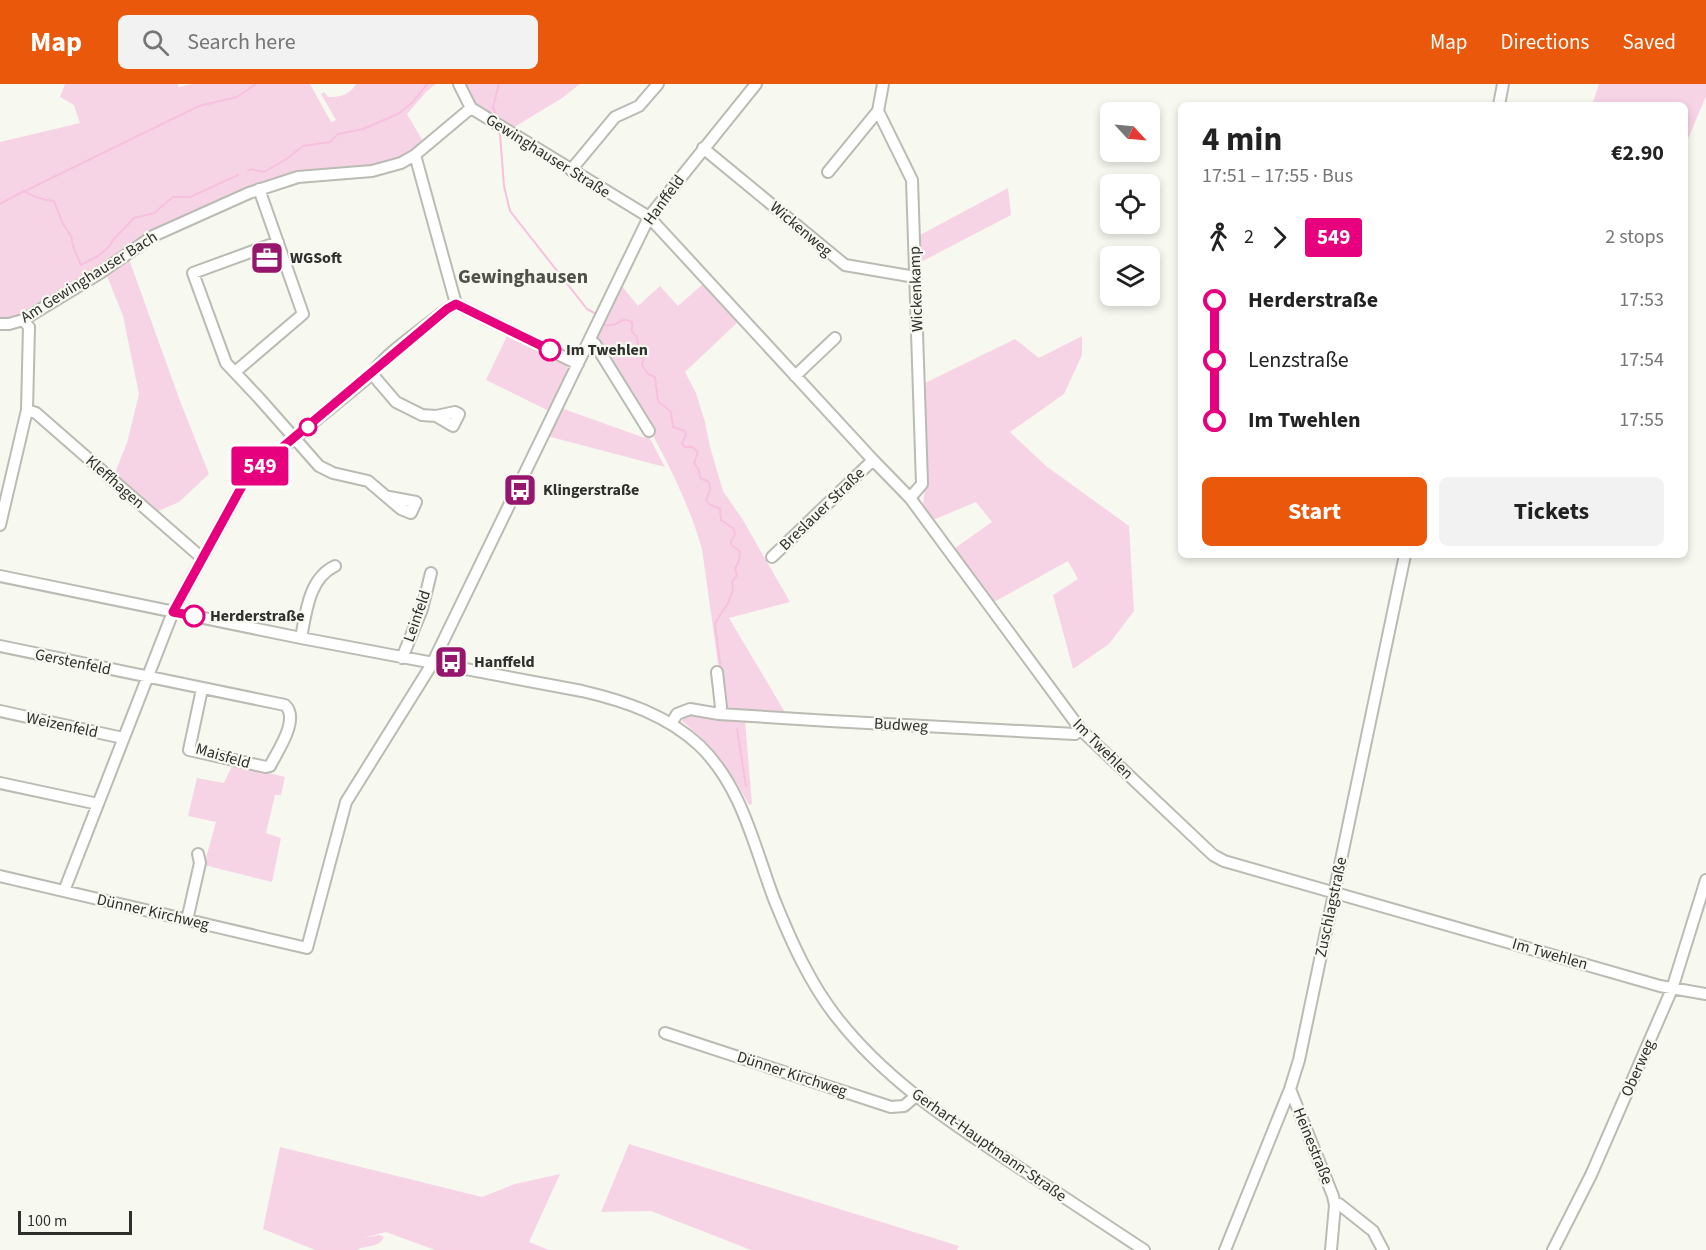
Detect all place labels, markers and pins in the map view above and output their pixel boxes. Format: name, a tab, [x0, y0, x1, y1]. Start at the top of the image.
office icon: WGSoft	[249, 240, 285, 276]
place label: WGSoft	[290, 247, 342, 269]
marker: Im Twehlen	[539, 339, 561, 361]
place label: Im Twehlen	[566, 339, 648, 361]
unlabelled marker	[299, 418, 317, 436]
bus stop icon: Klingerstraße	[502, 472, 538, 508]
place label: Klingerstraße	[543, 479, 639, 501]
marker: Herderstraße	[183, 605, 205, 627]
place label: Herderstraße	[210, 605, 305, 627]
bus stop icon: Hanffeld	[433, 644, 469, 680]
place label: Hanffeld	[474, 651, 535, 673]

